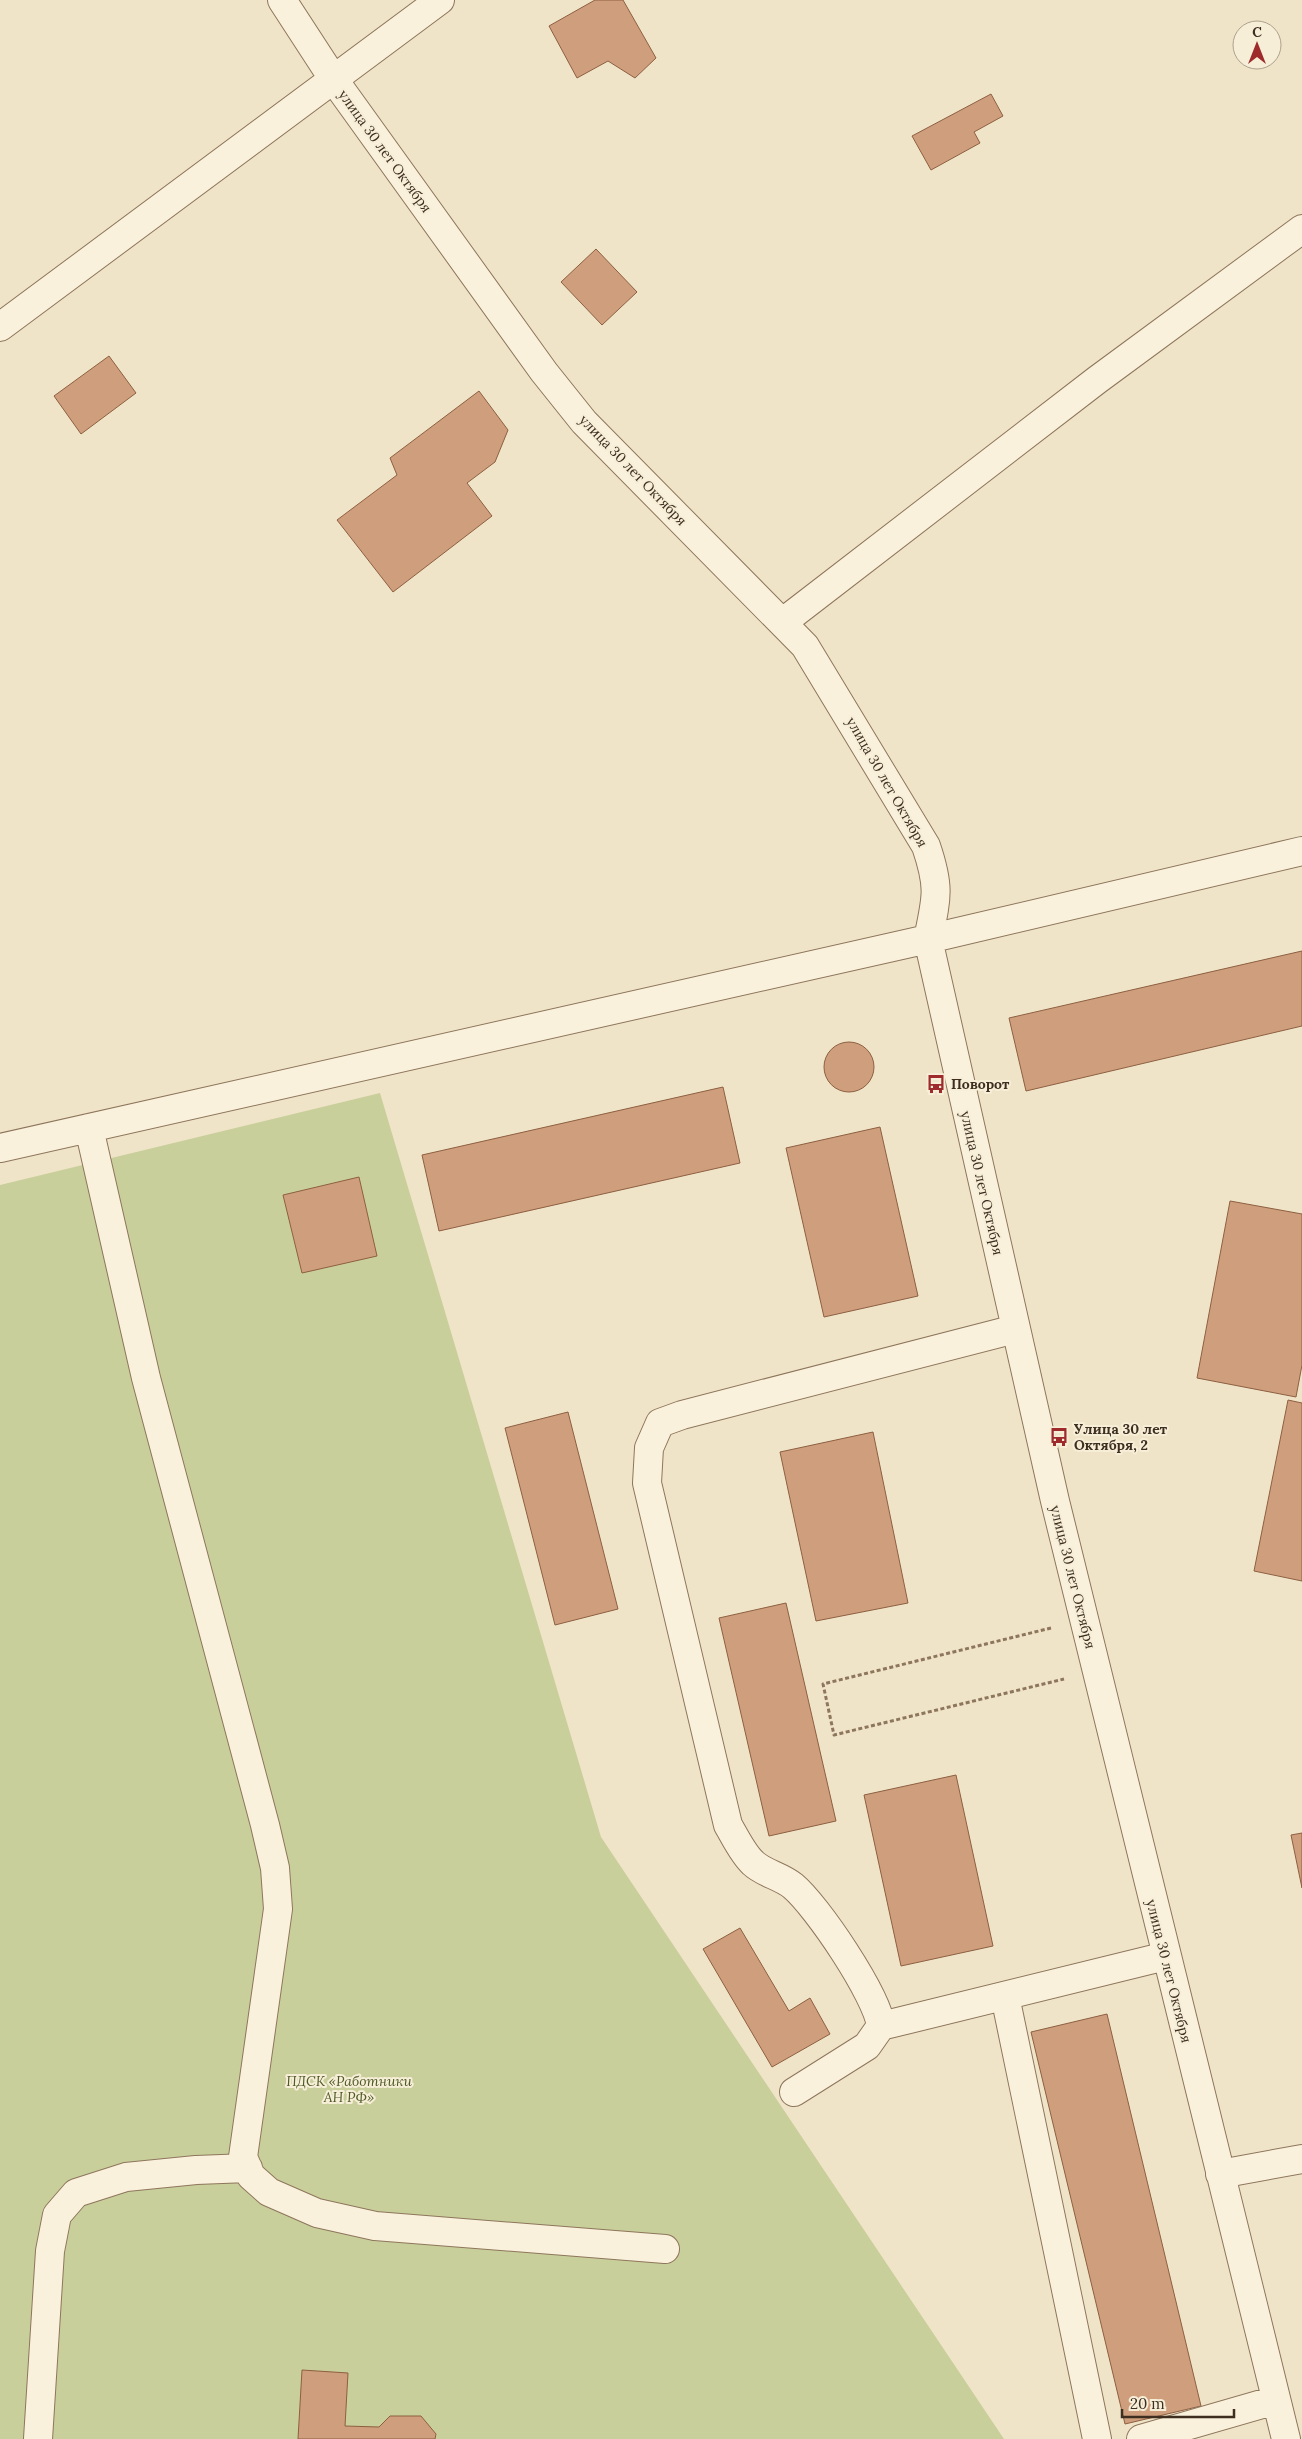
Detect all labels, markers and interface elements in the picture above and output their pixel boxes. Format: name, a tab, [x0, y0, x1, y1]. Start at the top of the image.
north arrow	[1232, 20, 1282, 70]
text: С	[1252, 23, 1262, 41]
street label: улица 30 лет Октября	[334, 86, 436, 216]
street label: улица 30 лет Октября	[575, 411, 691, 529]
street label: улица 30 лет Октября	[842, 714, 932, 850]
bus stop icon: Поворот	[925, 1073, 947, 1095]
place label: Поворот	[951, 1075, 1010, 1093]
street label: улица 30 лет Октября	[957, 1109, 1007, 1257]
place label: Улица 30 лет Октября, 2	[1074, 1420, 1168, 1454]
bus stop icon: Улица 30 лет Октября, 2	[1048, 1426, 1070, 1448]
street label: улица 30 лет Октября	[1046, 1503, 1100, 1651]
street label: улица 30 лет Октября	[1142, 1897, 1196, 2045]
park label: ПДСК «Работники АН РФ»	[286, 2072, 413, 2106]
scale bar	[1122, 2386, 1234, 2418]
text: 20 m	[1130, 2394, 1165, 2413]

